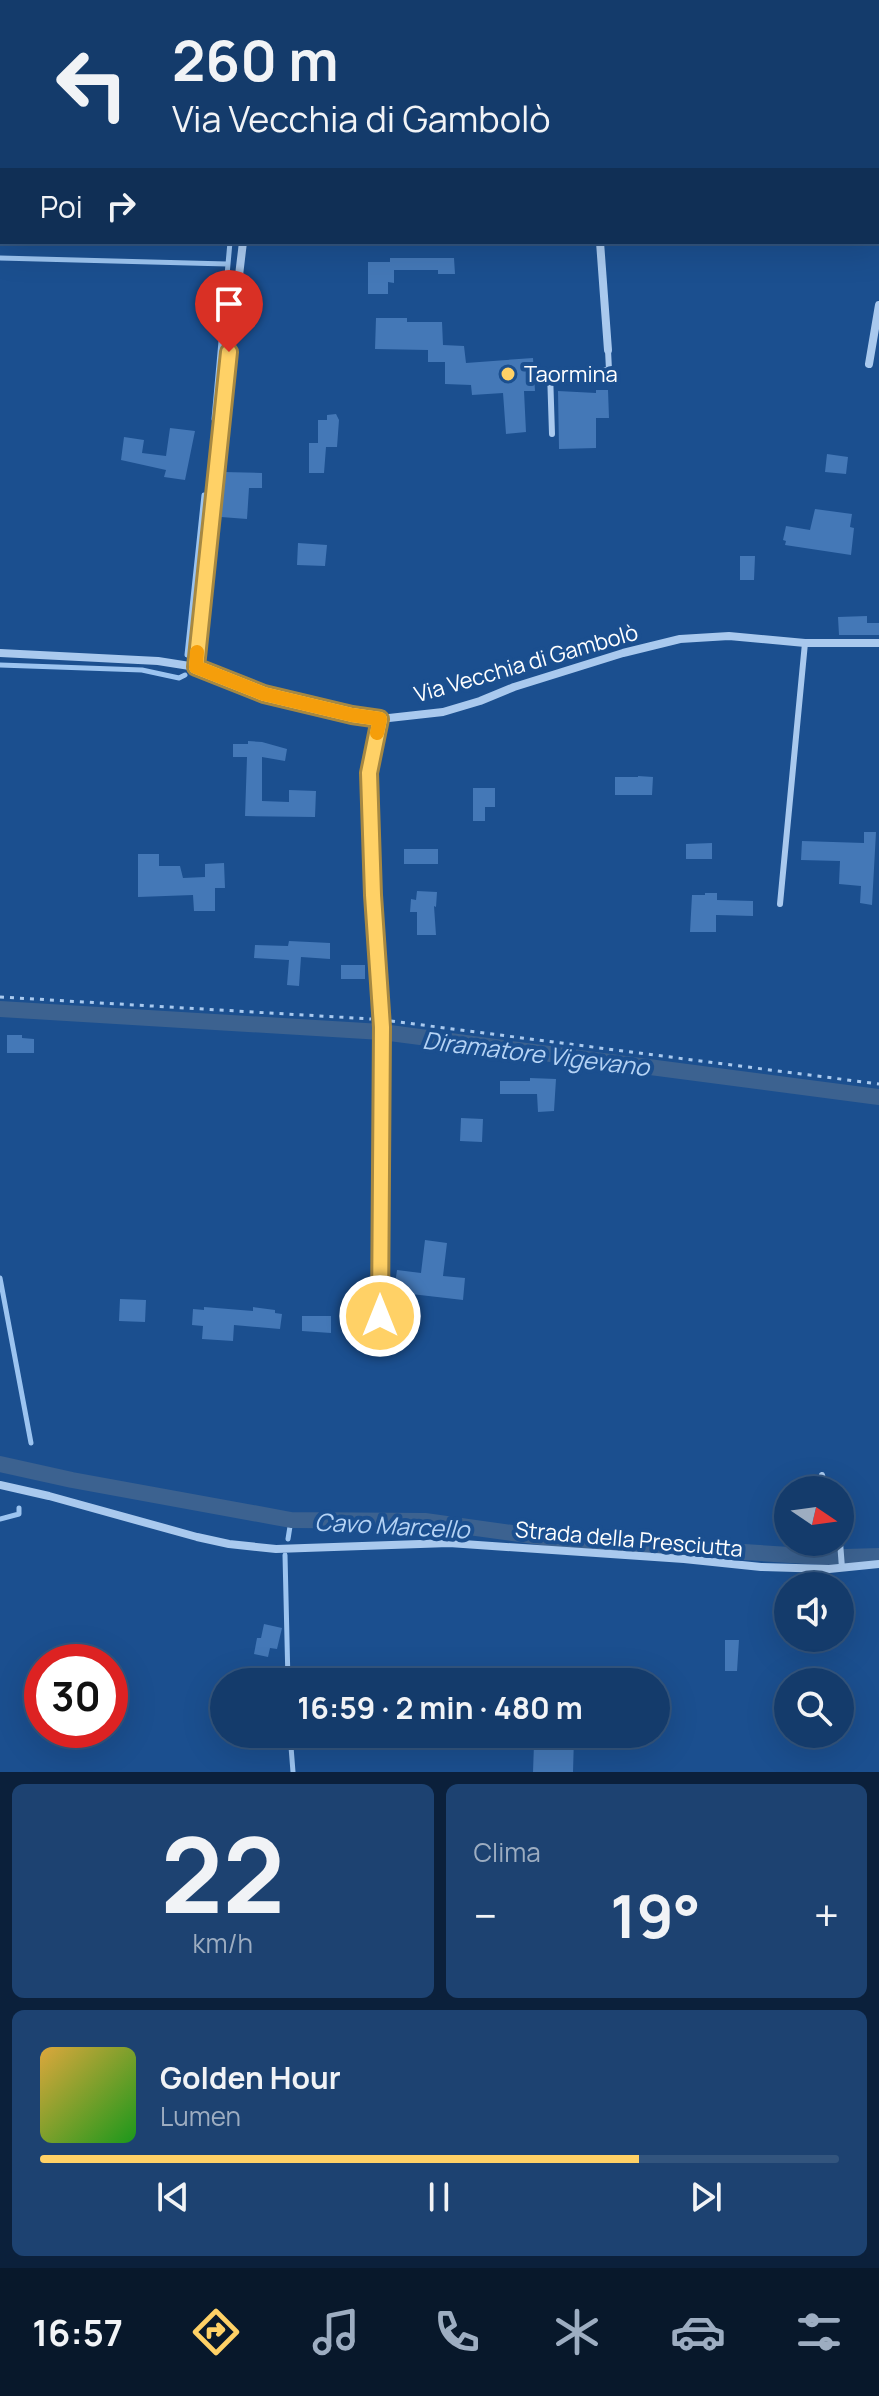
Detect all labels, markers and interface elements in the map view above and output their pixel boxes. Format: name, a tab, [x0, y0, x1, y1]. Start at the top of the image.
text: 260 m	[172, 21, 339, 98]
icon: left	[40, 32, 144, 136]
text: Via Vecchia di Gambolò	[172, 94, 551, 143]
icon: right	[99, 184, 143, 228]
text: Poi	[40, 186, 83, 227]
pin	[195, 270, 263, 352]
icon: arrive	[207, 282, 251, 326]
place label: Taormina	[524, 359, 618, 389]
marker: Taormina	[499, 365, 517, 383]
street label: Via Vecchia di Gambolò	[411, 617, 641, 709]
water label: Diramatore Vigevano	[421, 1023, 653, 1083]
position arrow	[338, 1274, 422, 1358]
north arrow	[774, 1476, 854, 1556]
map controls	[774, 1476, 854, 1748]
water label: Cavo Marcello	[314, 1504, 472, 1546]
street label: Strada della Presciutta	[514, 1514, 744, 1564]
button: sound	[774, 1572, 854, 1652]
speed limit sign: 30	[24, 1644, 128, 1748]
button: search	[774, 1668, 854, 1748]
text: 16:59 · 2 min · 480 m	[297, 1687, 583, 1728]
text: 22	[161, 1802, 285, 1944]
text: Clima	[474, 1834, 541, 1870]
text: 19°	[610, 1874, 701, 1956]
text: −	[474, 1885, 497, 1945]
text: +	[814, 1885, 839, 1945]
text: km/h	[193, 1925, 253, 1961]
text: Golden Hour	[160, 2057, 341, 2098]
text: Lumen	[160, 2098, 241, 2134]
icon: previous	[151, 2175, 195, 2219]
icon: pause	[417, 2175, 461, 2219]
icon: next	[684, 2175, 728, 2219]
icon: directions	[188, 2304, 244, 2360]
icon: music	[308, 2304, 364, 2360]
icon: phone	[429, 2304, 485, 2360]
icon: climate	[549, 2304, 605, 2360]
icon: car	[670, 2304, 726, 2360]
icon: filters	[791, 2304, 847, 2360]
text: 16:57	[32, 2308, 123, 2357]

